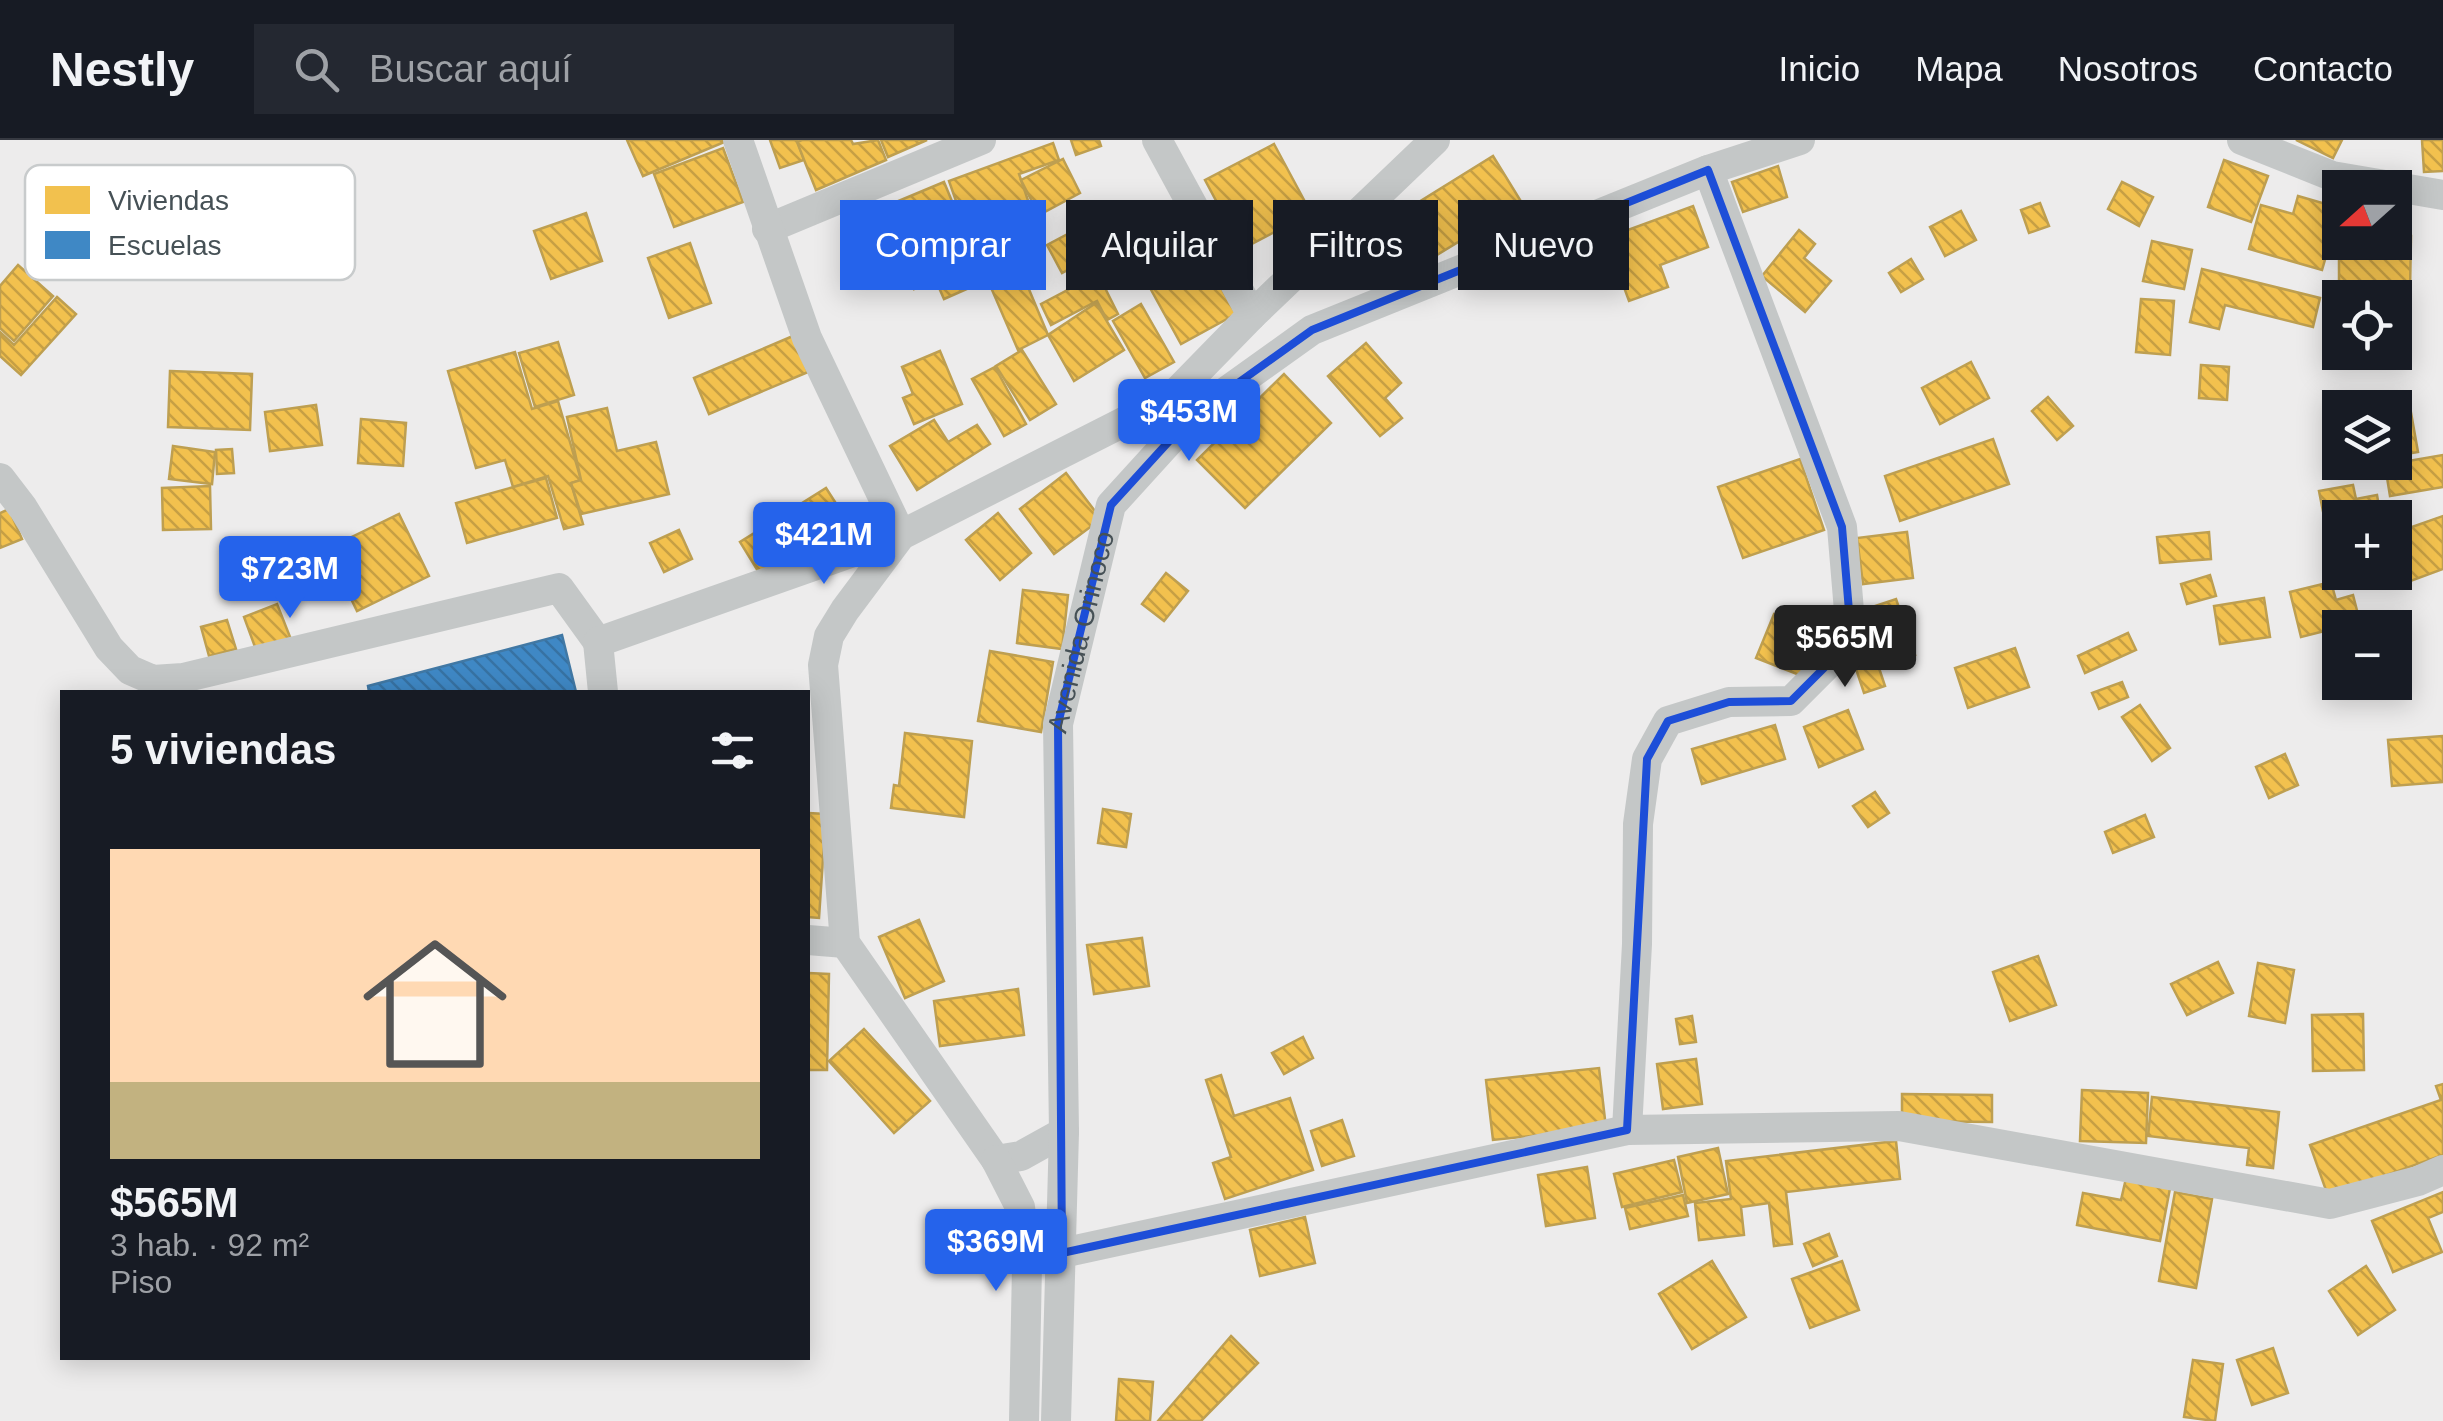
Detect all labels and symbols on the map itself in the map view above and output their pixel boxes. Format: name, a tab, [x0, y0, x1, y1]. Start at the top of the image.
legend	[25, 165, 355, 280]
north arrow	[2322, 170, 2412, 260]
text: Viviendas	[108, 185, 229, 216]
text: Escuelas	[108, 230, 222, 261]
pin: $453M	[1119, 379, 1259, 464]
pin: $421M	[754, 502, 894, 587]
street label: Avenida Orinoco	[1041, 528, 1120, 736]
pin: $723M	[220, 536, 360, 621]
pin: $565M	[1775, 605, 1915, 690]
pin: $369M	[926, 1209, 1066, 1294]

